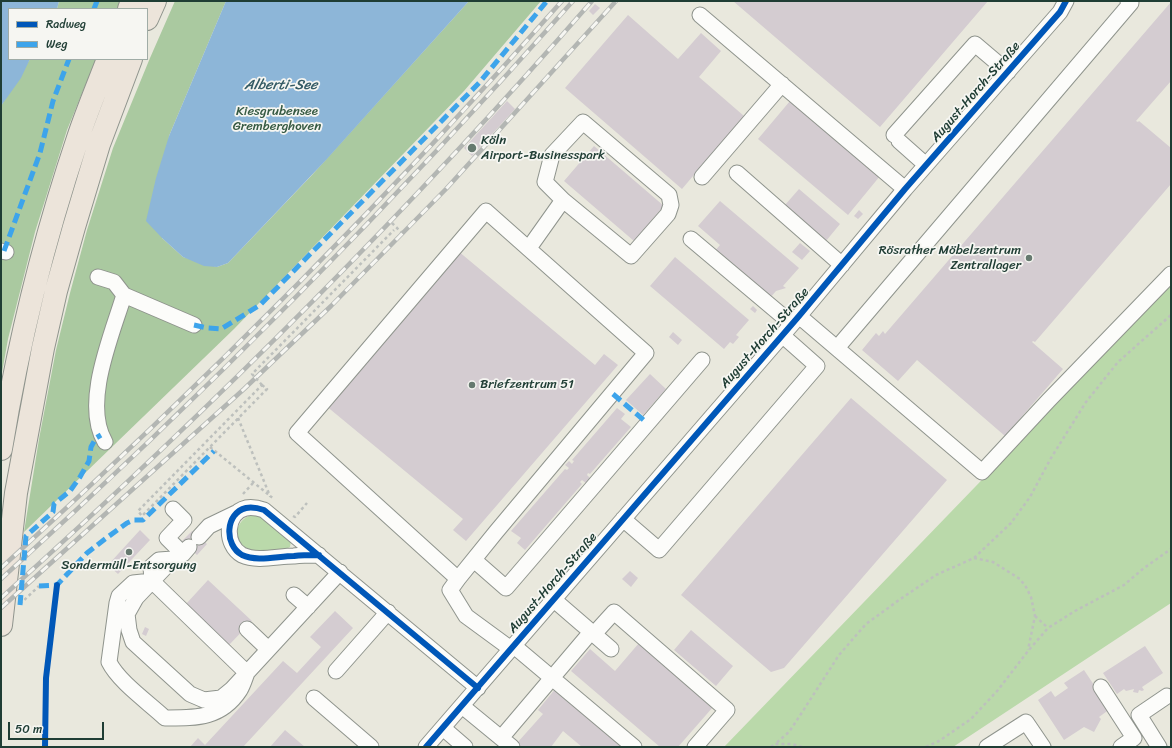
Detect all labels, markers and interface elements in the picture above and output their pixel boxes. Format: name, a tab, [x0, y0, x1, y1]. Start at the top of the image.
legend	[8, 8, 148, 60]
text: Radweg	[46, 13, 86, 35]
text: Weg	[46, 33, 67, 55]
street label: August-Horch-Straße	[928, 39, 1024, 145]
water label: Alberti-See	[245, 77, 317, 93]
park label: Kiesgrubensee Gremberghoven	[233, 104, 321, 135]
place label: Köln Airport-Businesspark	[481, 133, 605, 164]
marker: Köln Airport-Businesspark	[466, 142, 478, 154]
place label: Rösrather Möbelzentrum Zentrallager	[879, 243, 1021, 274]
marker: Rösrather Möbelzentrum Zentrallager	[1024, 253, 1034, 263]
street label: August-Horch-Straße	[717, 285, 813, 391]
place label: Briefzentrum 51	[480, 377, 574, 393]
marker: Briefzentrum 51	[467, 380, 477, 390]
street label: August-Horch-Straße	[505, 530, 601, 636]
marker: Sondermüll-Entsorgung	[124, 547, 134, 557]
place label: Sondermüll-Entsorgung	[61, 558, 197, 574]
scale bar	[10, 714, 106, 740]
text: 50 m	[15, 718, 42, 740]

